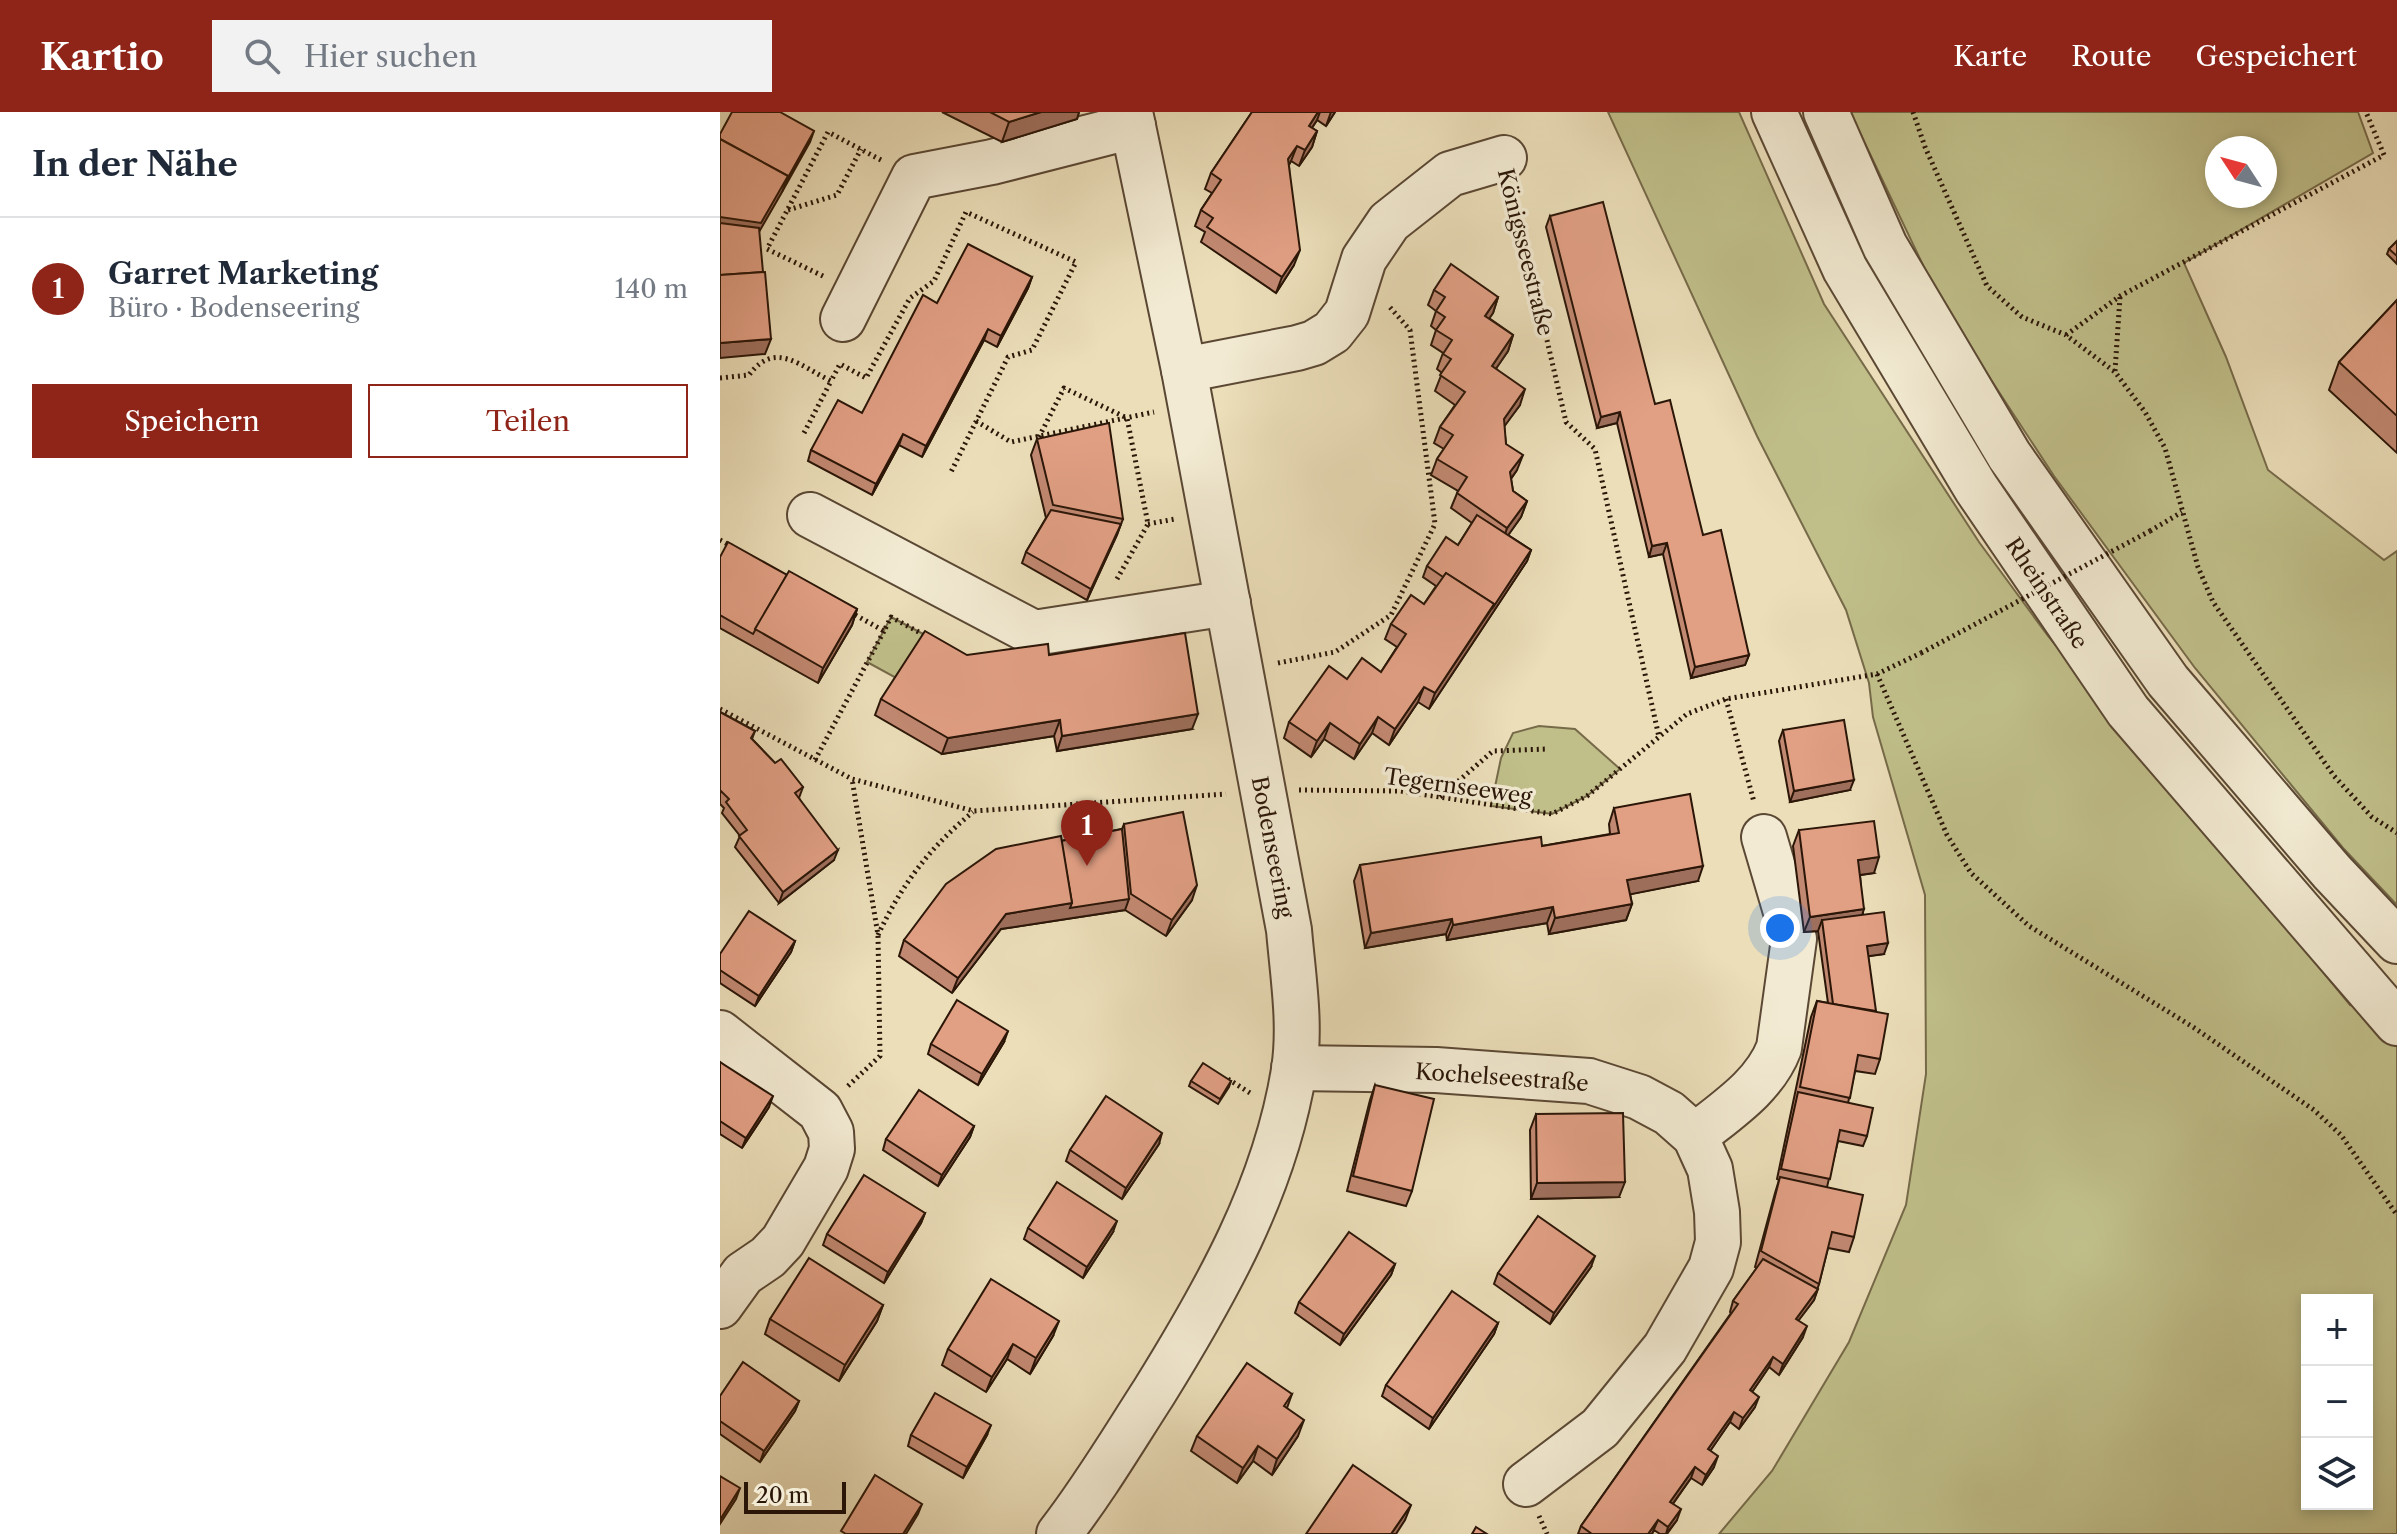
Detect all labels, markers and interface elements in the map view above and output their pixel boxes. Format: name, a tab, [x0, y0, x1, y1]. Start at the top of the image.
search box	[212, 20, 772, 92]
text: Kartio	[40, 33, 164, 80]
icon: search	[240, 34, 284, 78]
text: Hier suchen	[304, 38, 477, 75]
text: Karte	[1953, 39, 2027, 73]
text: Route	[2071, 39, 2152, 73]
text: Gespeichert	[2196, 39, 2357, 73]
north arrow	[2205, 136, 2277, 208]
text: In der Nähe	[32, 143, 238, 185]
street label: Königsseestraße	[1492, 166, 1559, 339]
text: Garret Marketing	[108, 255, 378, 292]
text: 1	[52, 273, 64, 305]
text: 140 m	[614, 273, 688, 305]
text: Büro · Bodenseering	[108, 292, 360, 324]
button: Speichern	[32, 384, 352, 458]
button: Teilen	[368, 384, 688, 458]
street label: Rheinstraße	[2000, 533, 2094, 654]
street label: Tegernseeweg	[1382, 763, 1534, 810]
street label: Bodenseering	[1246, 774, 1300, 921]
pin: 1	[1061, 800, 1113, 866]
your location	[1760, 908, 1800, 948]
street label: Kochelseestraße	[1414, 1058, 1590, 1097]
map controls	[2301, 1294, 2373, 1510]
button: +	[2301, 1294, 2373, 1366]
button: −	[2301, 1366, 2373, 1438]
button: layers	[2301, 1438, 2373, 1510]
scale bar	[744, 1478, 846, 1514]
text: 20 m	[756, 1482, 809, 1509]

